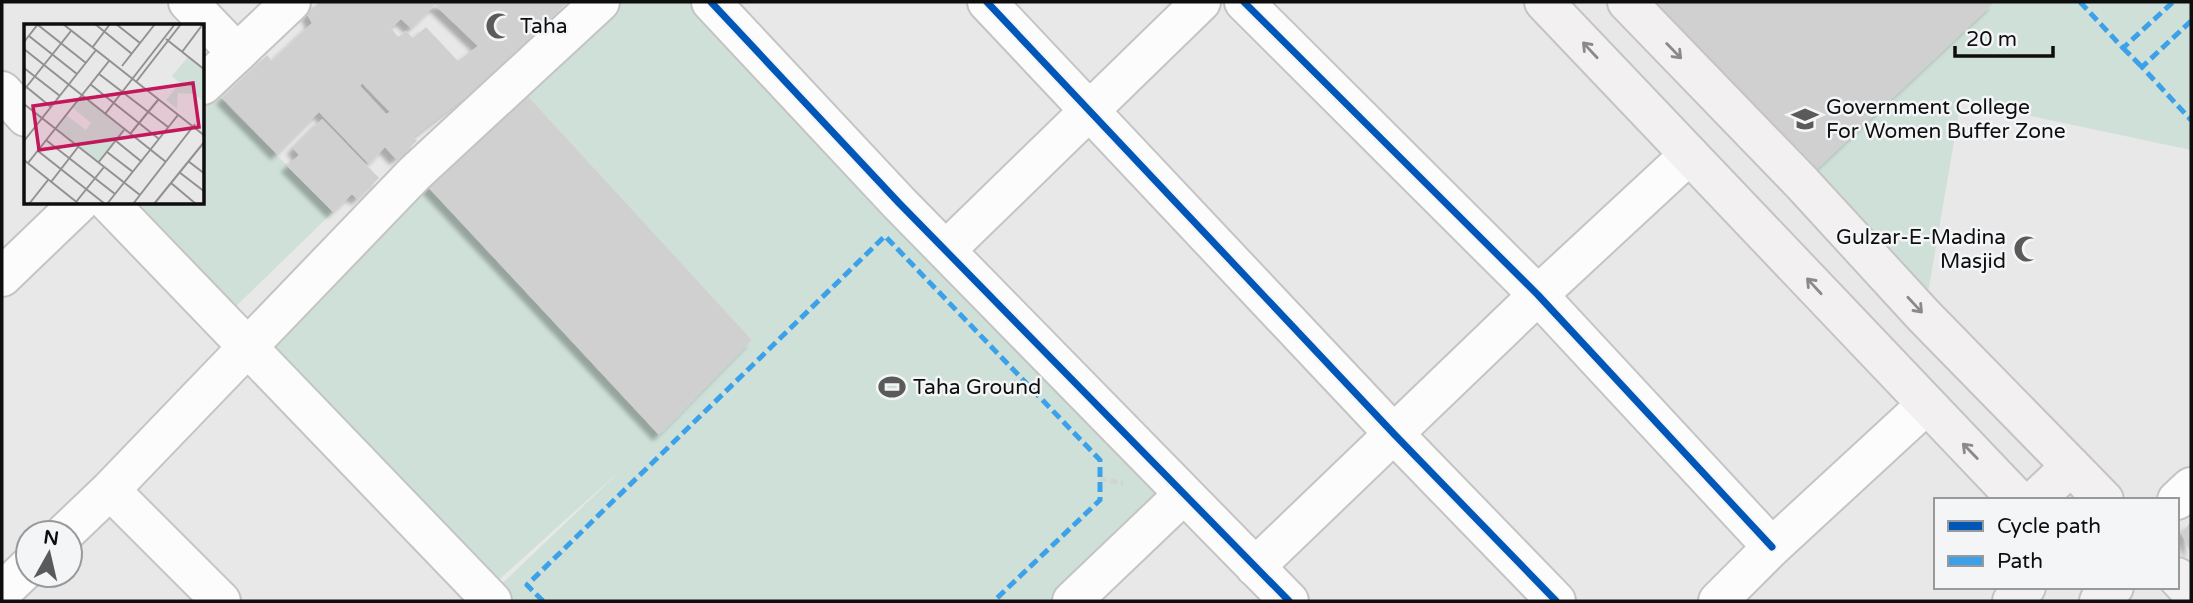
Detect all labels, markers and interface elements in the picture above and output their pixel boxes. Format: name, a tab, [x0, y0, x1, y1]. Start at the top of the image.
mosque icon: Taha	[484, 11, 514, 41]
place label: Taha	[520, 14, 568, 39]
scale bar	[1955, 14, 2053, 58]
inset map	[24, 24, 205, 205]
text: 20 m	[1966, 27, 2017, 52]
one-way arrow	[1581, 42, 1598, 59]
one-way arrow	[1666, 42, 1683, 59]
place label: Government College For Women Buffer Zone	[1826, 95, 2066, 144]
school or university icon: Government College For Women Buffer Zone	[1790, 104, 1820, 134]
place label: Gulzar-E-Madina Masjid	[1836, 225, 2006, 274]
mosque icon: Gulzar-E-Madina Masjid	[2012, 234, 2042, 264]
one-way arrow	[1805, 278, 1822, 295]
one-way arrow	[1906, 296, 1923, 313]
sports icon: Taha Ground	[877, 372, 907, 402]
place label: Taha Ground	[913, 375, 1041, 400]
one-way arrow	[1962, 443, 1979, 460]
legend	[1934, 498, 2179, 589]
text: Cycle path	[1997, 514, 2101, 539]
north arrow	[14, 519, 84, 589]
text: N	[42, 526, 60, 550]
text: Path	[1997, 549, 2043, 574]

